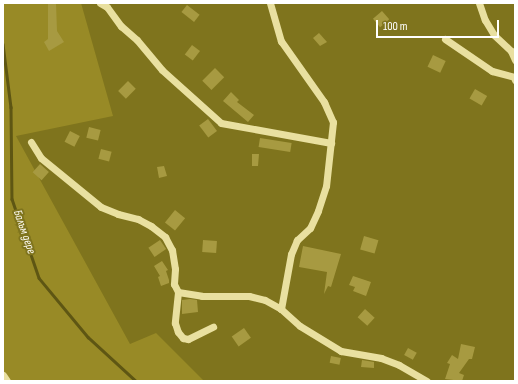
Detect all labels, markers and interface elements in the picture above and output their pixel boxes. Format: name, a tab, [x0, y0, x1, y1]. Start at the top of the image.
scale bar	[378, 12, 501, 38]
text: 100 m	[383, 19, 408, 34]
water label: Балъм дере	[10, 208, 38, 256]

